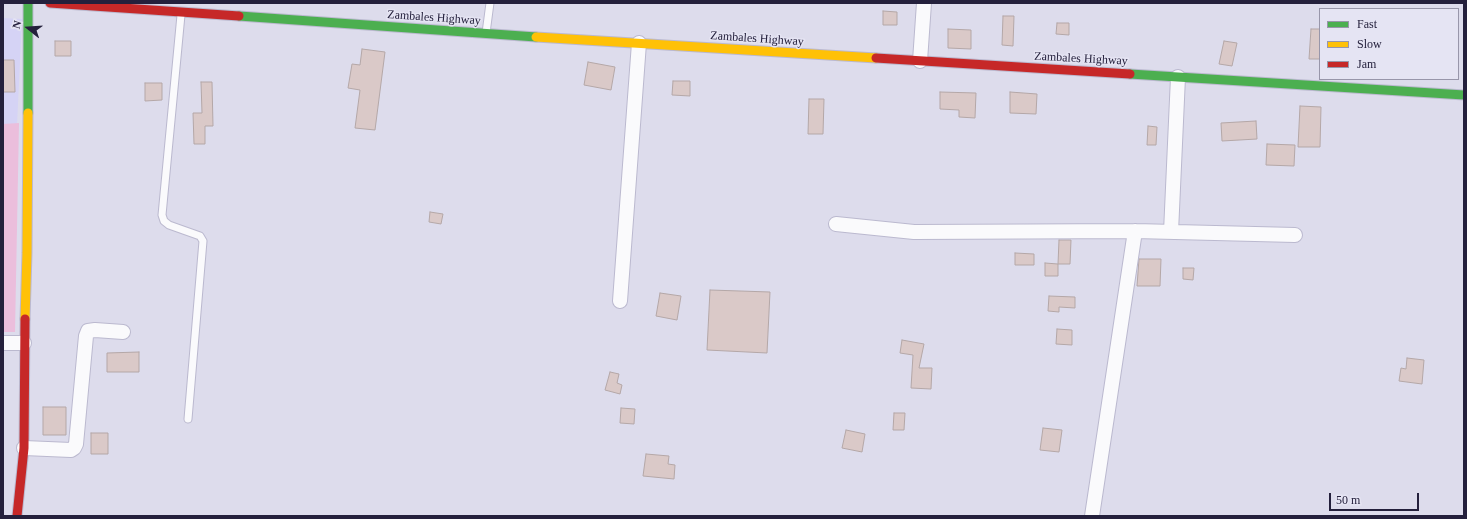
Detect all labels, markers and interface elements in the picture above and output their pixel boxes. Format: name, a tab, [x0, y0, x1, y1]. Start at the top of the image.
north arrow	[8, 8, 48, 48]
street label: Zambales Highway	[387, 8, 481, 28]
legend	[1319, 8, 1459, 80]
text: Fast	[1357, 17, 1377, 31]
text: N	[10, 19, 23, 30]
street label: Zambales Highway	[710, 29, 804, 49]
text: Slow	[1357, 37, 1382, 51]
street label: Zambales Highway	[1034, 49, 1128, 69]
text: Jam	[1357, 57, 1376, 71]
scale bar	[1331, 485, 1421, 511]
text: 50 m	[1336, 493, 1360, 507]

